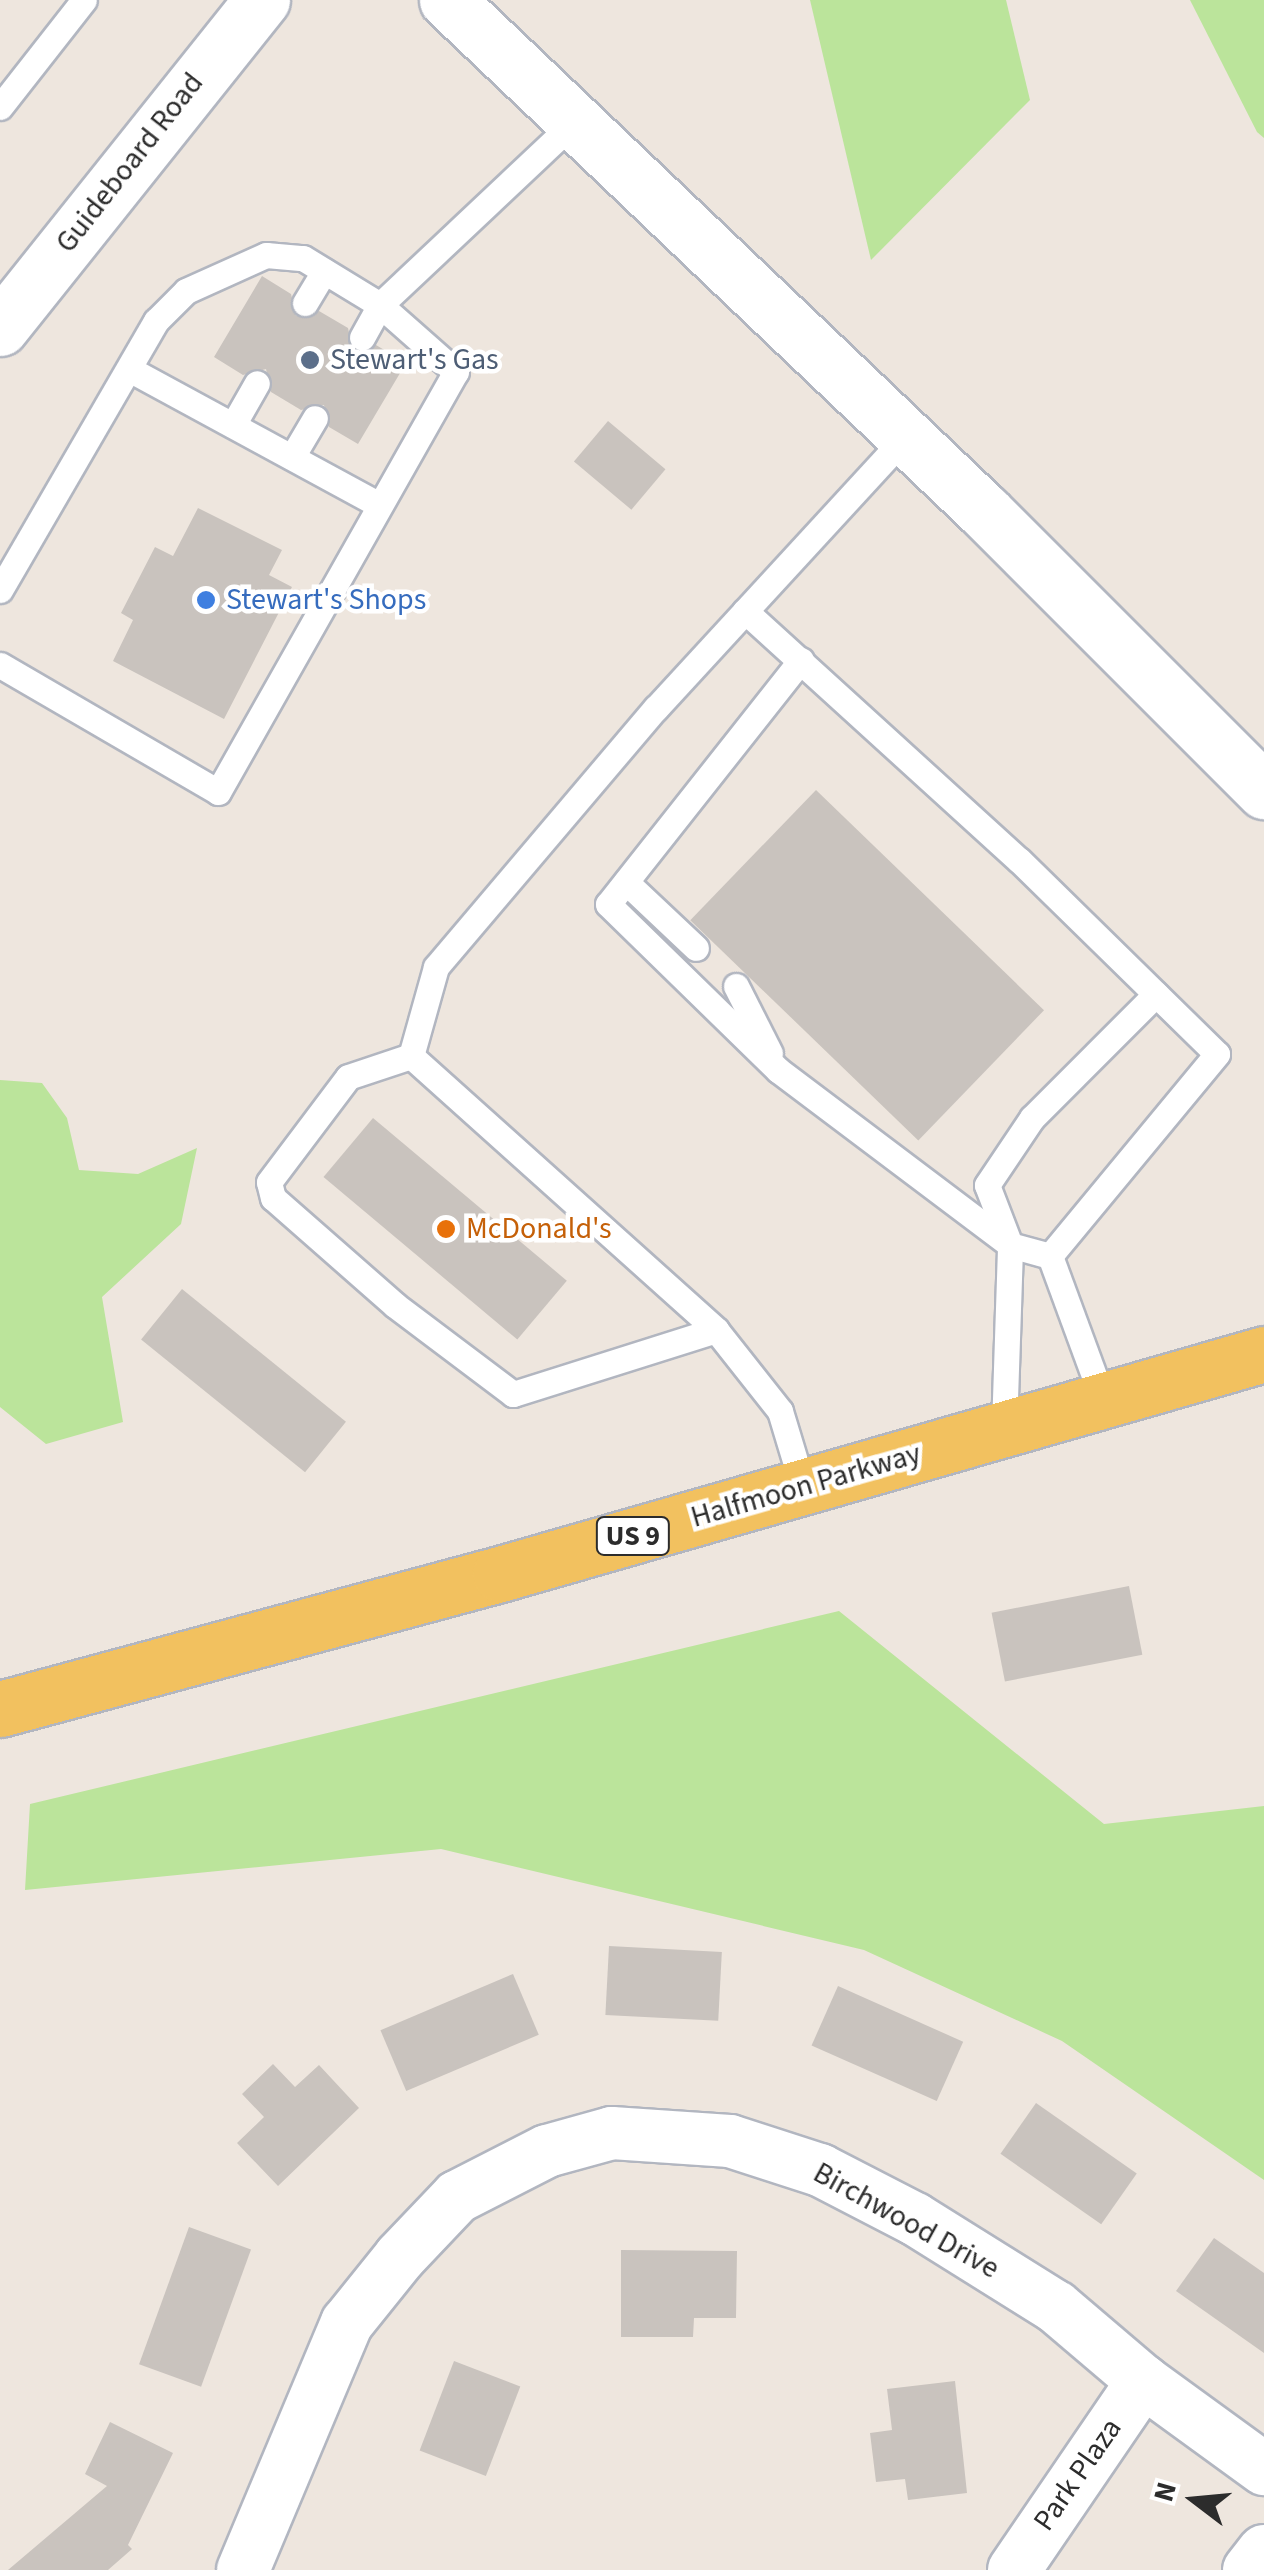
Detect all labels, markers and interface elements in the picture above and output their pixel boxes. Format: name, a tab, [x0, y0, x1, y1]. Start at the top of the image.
street label: Guideboard Road	[49, 66, 211, 260]
place label: Stewart's Gas	[330, 342, 499, 378]
marker: Stewart's Gas	[299, 349, 321, 371]
place label: Stewart's Shops	[226, 582, 426, 618]
marker: Stewart's Shops	[195, 589, 217, 611]
place label: McDonald's	[466, 1211, 611, 1247]
marker: McDonald's	[435, 1218, 457, 1240]
street label: Halfmoon Parkway	[687, 1436, 925, 1536]
road number: US 9	[596, 1513, 670, 1559]
street label: Birchwood Drive	[807, 2155, 1005, 2287]
street label: Park Plaza	[1026, 2412, 1130, 2538]
north arrow	[1144, 2450, 1244, 2550]
text: N	[1143, 2477, 1187, 2506]

